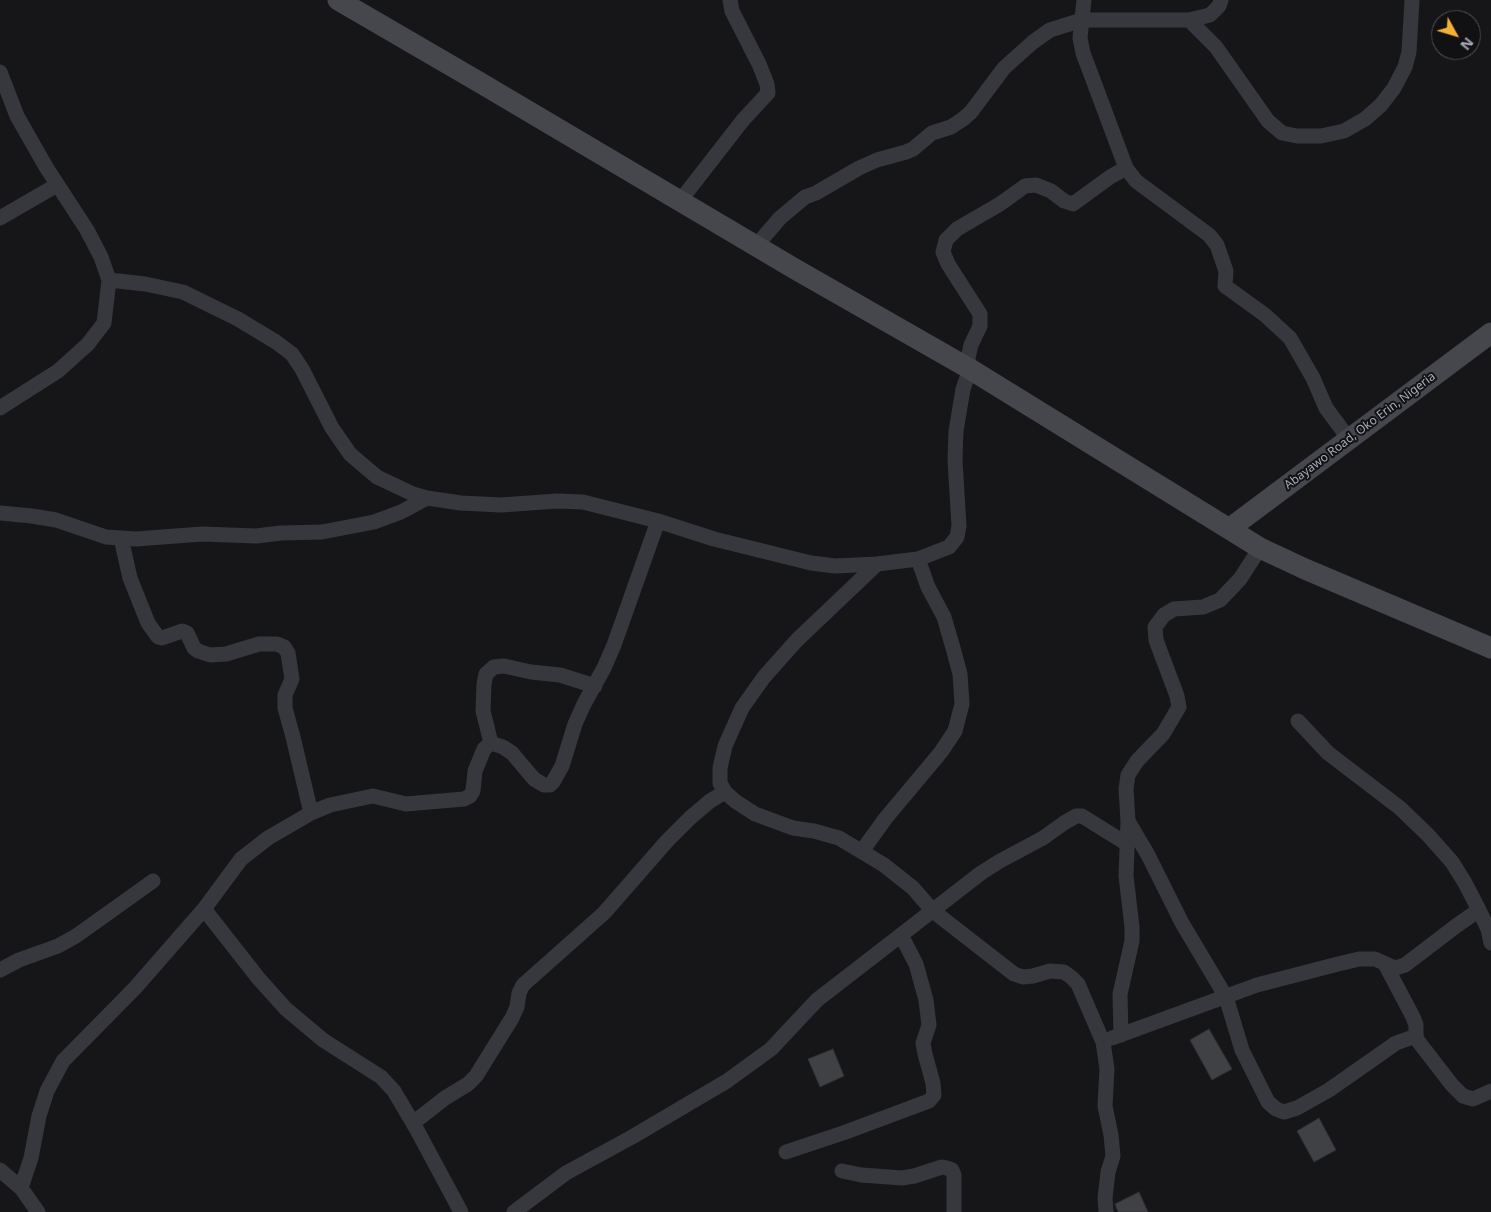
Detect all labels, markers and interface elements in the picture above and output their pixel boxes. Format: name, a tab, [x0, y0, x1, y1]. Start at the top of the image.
north arrow	[1431, 10, 1481, 60]
text: N	[1456, 34, 1478, 55]
street label: Abayawo Road, Oko Erin, Nigeria	[1282, 369, 1438, 493]

